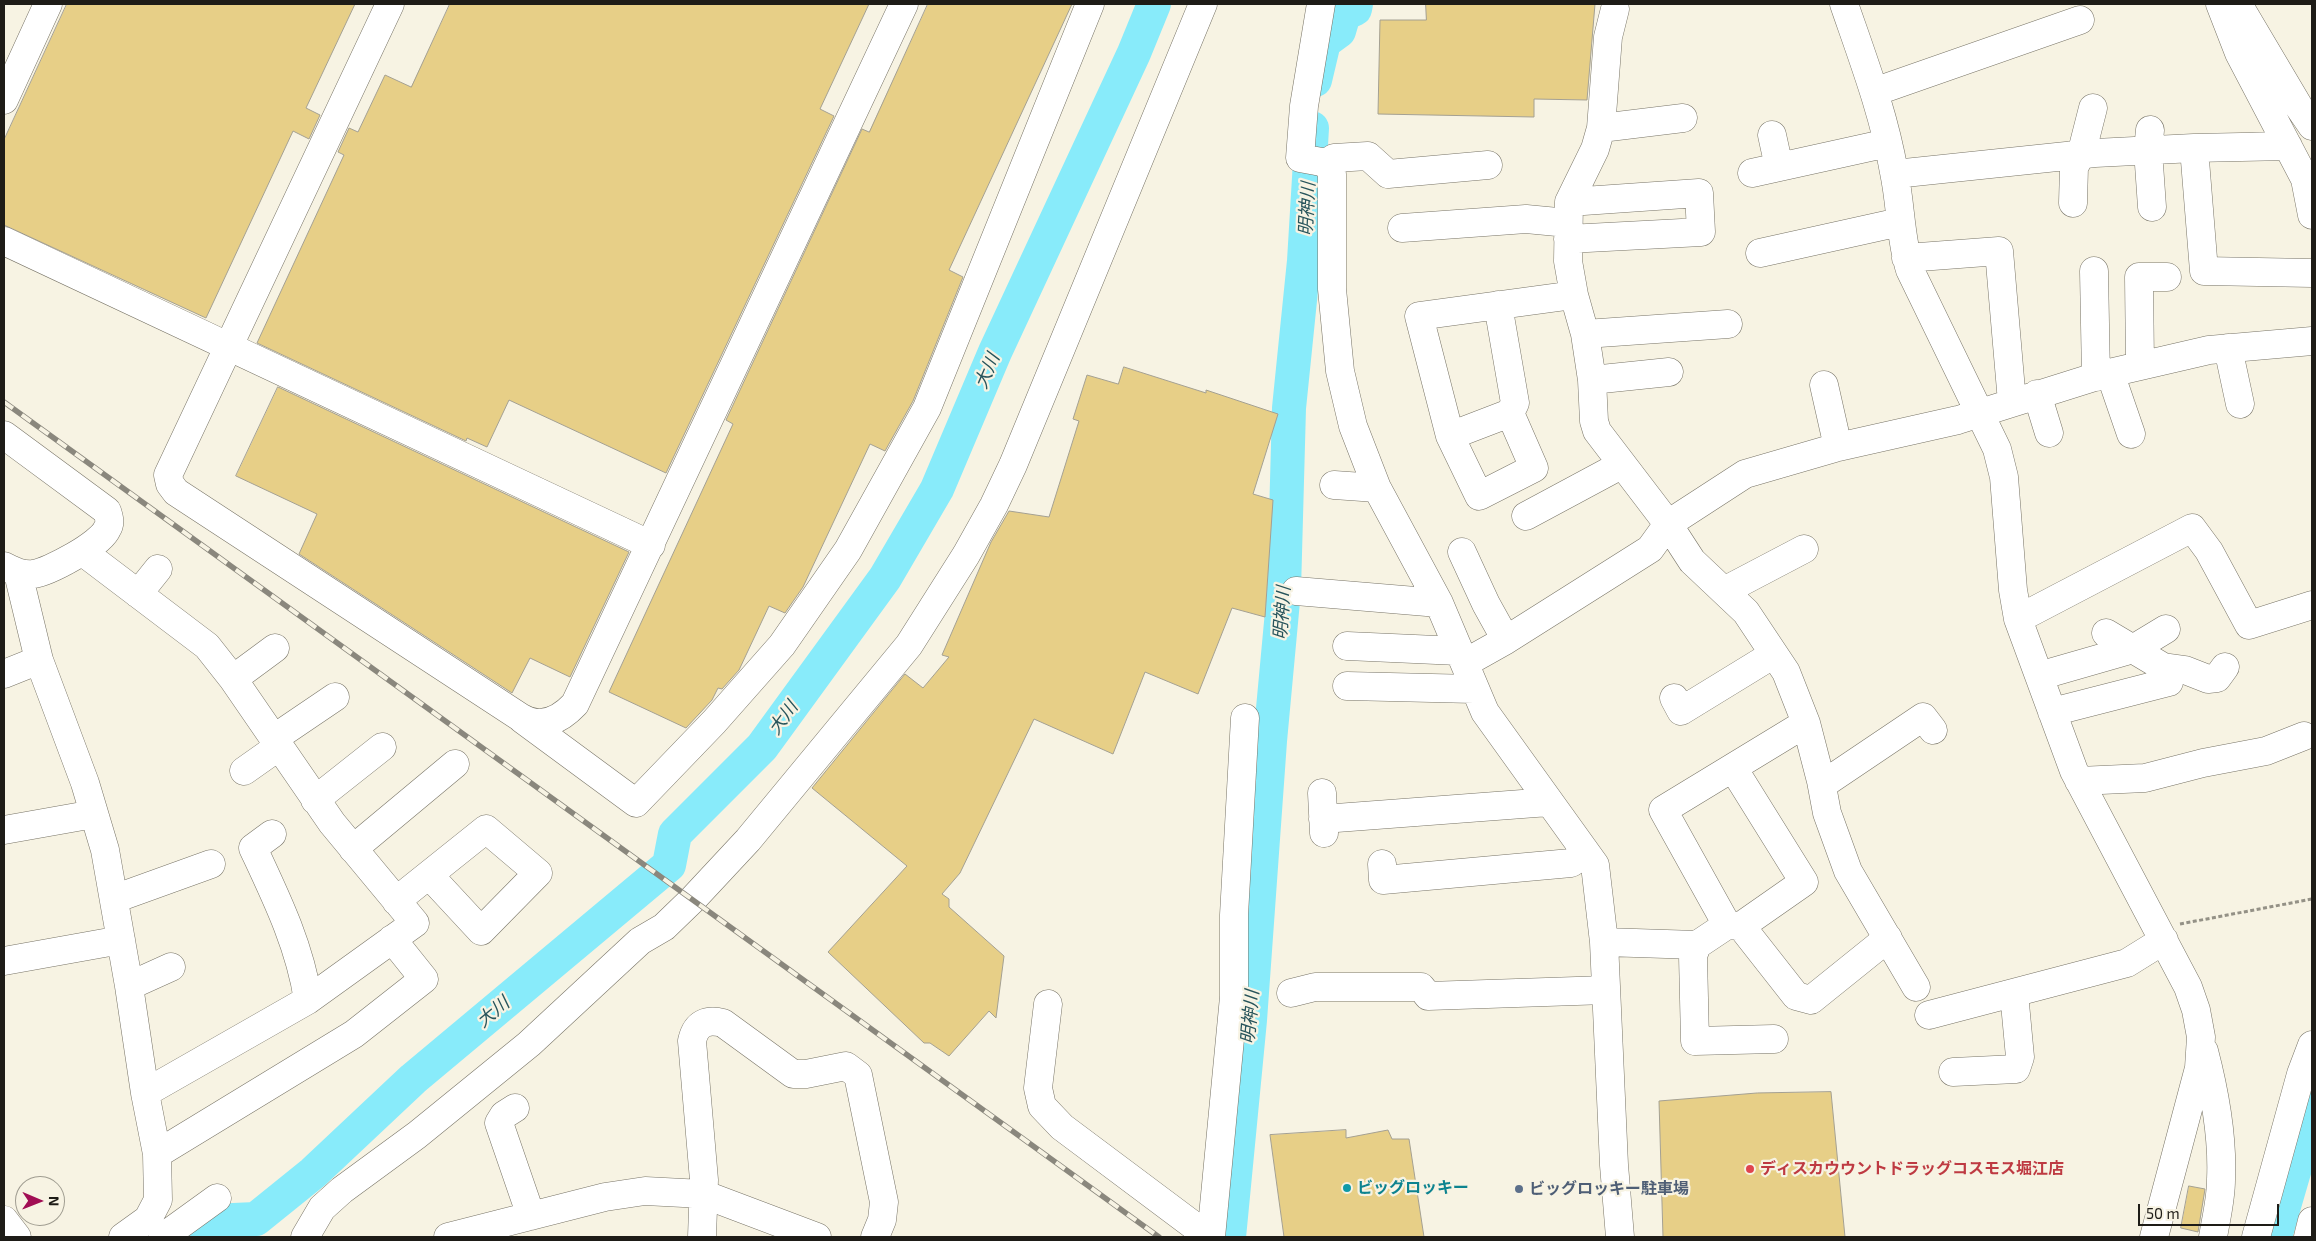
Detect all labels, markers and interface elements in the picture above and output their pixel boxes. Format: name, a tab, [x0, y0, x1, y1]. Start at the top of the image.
water label: 明神川	[1295, 181, 1319, 237]
water label: 大川	[970, 350, 1004, 392]
water label: 明神川	[1269, 585, 1295, 641]
water label: 大川	[764, 697, 802, 739]
water label: 明神川	[1237, 989, 1263, 1045]
water label: 大川	[472, 992, 514, 1032]
place label: ディスカウウントドラッグコスモス堀江店	[1760, 1159, 2064, 1179]
marker: ディスカウウントドラッグコスモス堀江店	[1744, 1163, 1756, 1175]
north arrow	[15, 1176, 65, 1226]
place label: ビッグロッキー	[1357, 1178, 1469, 1198]
place label: ビッグロッキー駐車場	[1529, 1179, 1689, 1199]
marker: ビッグロッキー	[1341, 1182, 1353, 1194]
marker: ビッグロッキー駐車場	[1513, 1183, 1525, 1195]
scale bar	[2141, 1194, 2282, 1226]
text: N	[46, 1196, 63, 1206]
text: 50 m	[2146, 1204, 2180, 1222]

